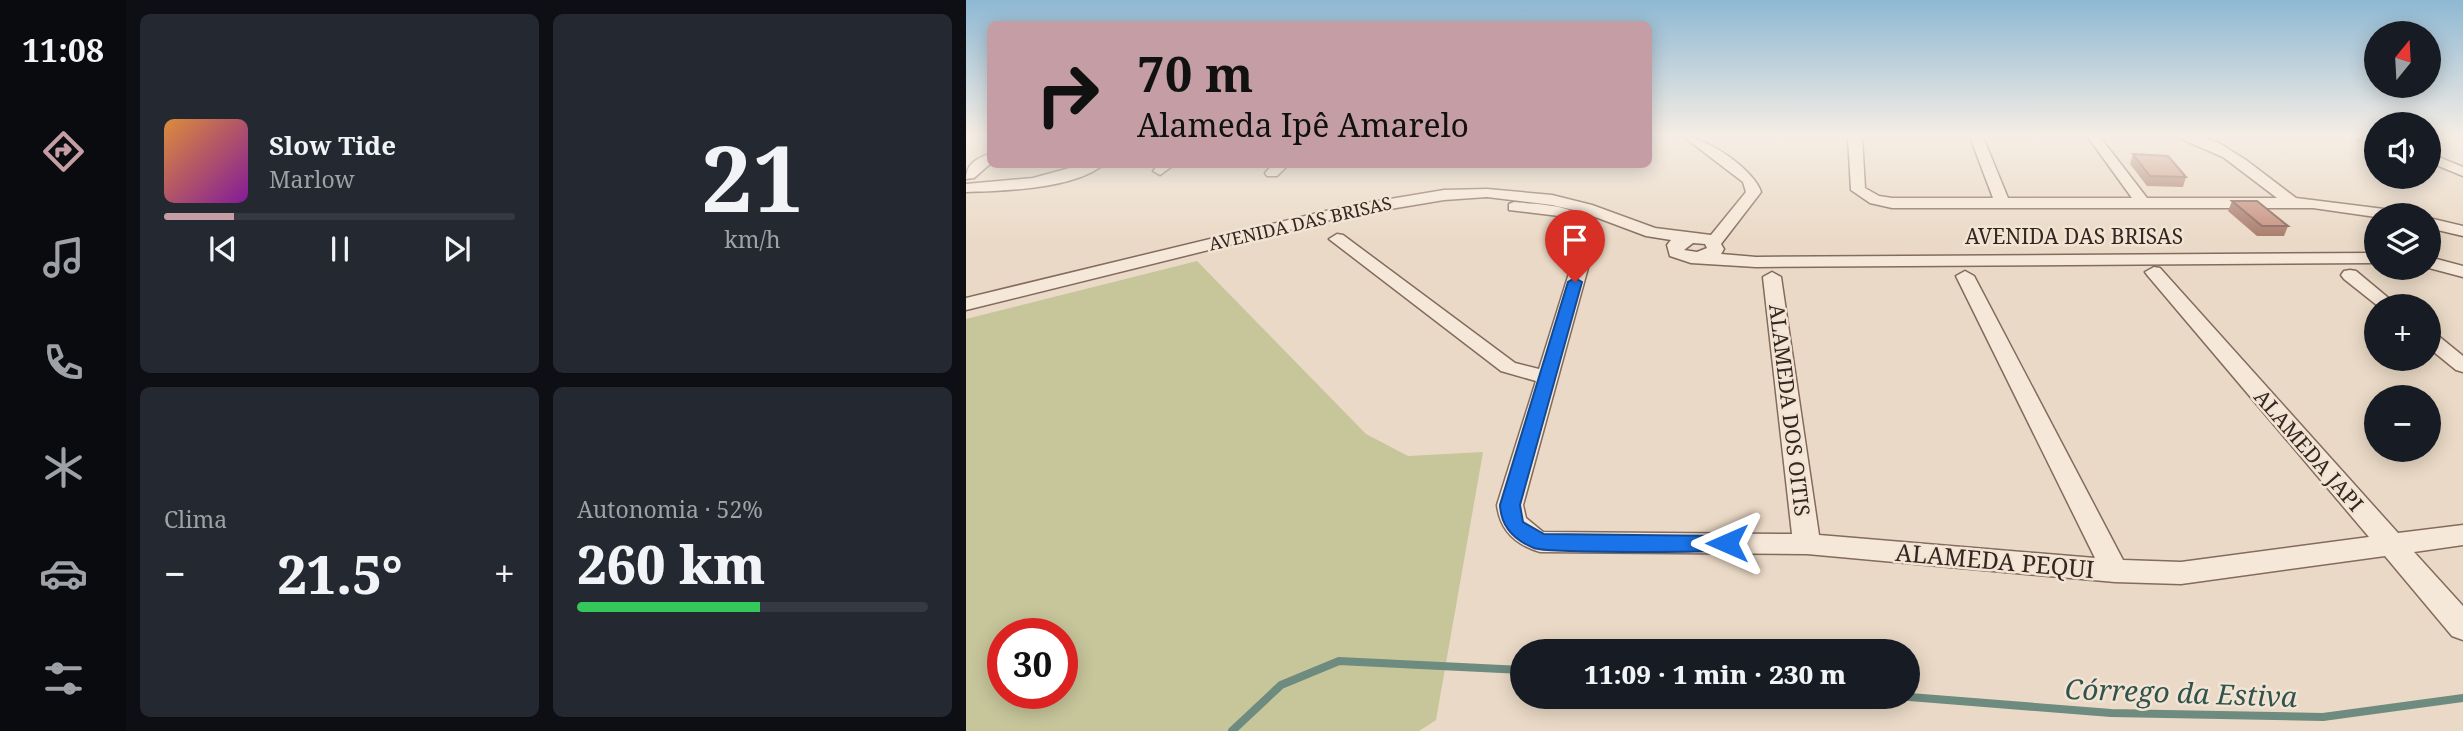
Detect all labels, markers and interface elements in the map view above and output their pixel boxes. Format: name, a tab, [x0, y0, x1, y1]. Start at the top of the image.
north arrow	[2364, 21, 2441, 98]
map controls	[2364, 21, 2441, 462]
text: 11:08	[22, 28, 104, 71]
text: 70 m	[1137, 40, 1253, 106]
icon: right	[1022, 49, 1113, 140]
text: Alameda Ipê Amarelo	[1137, 103, 1469, 146]
button: sound	[2364, 112, 2441, 189]
text: 21	[701, 115, 804, 239]
icon: directions	[39, 127, 88, 176]
text: Slow Tide	[269, 127, 396, 163]
text: Marlow	[269, 163, 355, 195]
street label: AVENIDA DAS BRISAS	[1206, 190, 1394, 256]
button: layers	[2364, 203, 2441, 280]
pin	[1545, 210, 1605, 282]
icon: arrive	[1556, 221, 1594, 259]
street label: AVENIDA DAS BRISAS	[1965, 222, 2183, 250]
text: km/h	[724, 223, 781, 255]
icon: previous	[204, 230, 242, 268]
icon: pause	[321, 230, 359, 268]
icon: next	[438, 230, 476, 268]
icon: music	[39, 233, 88, 282]
button: +	[2364, 294, 2441, 371]
street label: ALAMEDA DOS OITIS	[1763, 302, 1817, 518]
icon: phone	[39, 338, 88, 387]
street label: ALAMEDA JAPI	[2248, 383, 2370, 517]
button: −	[2364, 385, 2441, 462]
icon: climate	[39, 443, 88, 492]
text: Autonomia · 52%	[577, 493, 763, 525]
text: Clima	[164, 503, 227, 535]
position arrow	[1690, 506, 1764, 580]
text: 260 km	[577, 528, 765, 599]
street label: ALAMEDA PEQUI	[1894, 535, 2096, 585]
text: 21.5°	[277, 538, 403, 609]
text: −	[164, 547, 186, 599]
text: +	[494, 547, 515, 599]
icon: car	[39, 549, 88, 598]
speed limit sign: 30	[987, 618, 1078, 709]
icon: filters	[39, 654, 88, 703]
text: 11:09 · 1 min · 230 m	[1584, 656, 1846, 692]
water label: Córrego da Estiva	[2064, 669, 2298, 715]

